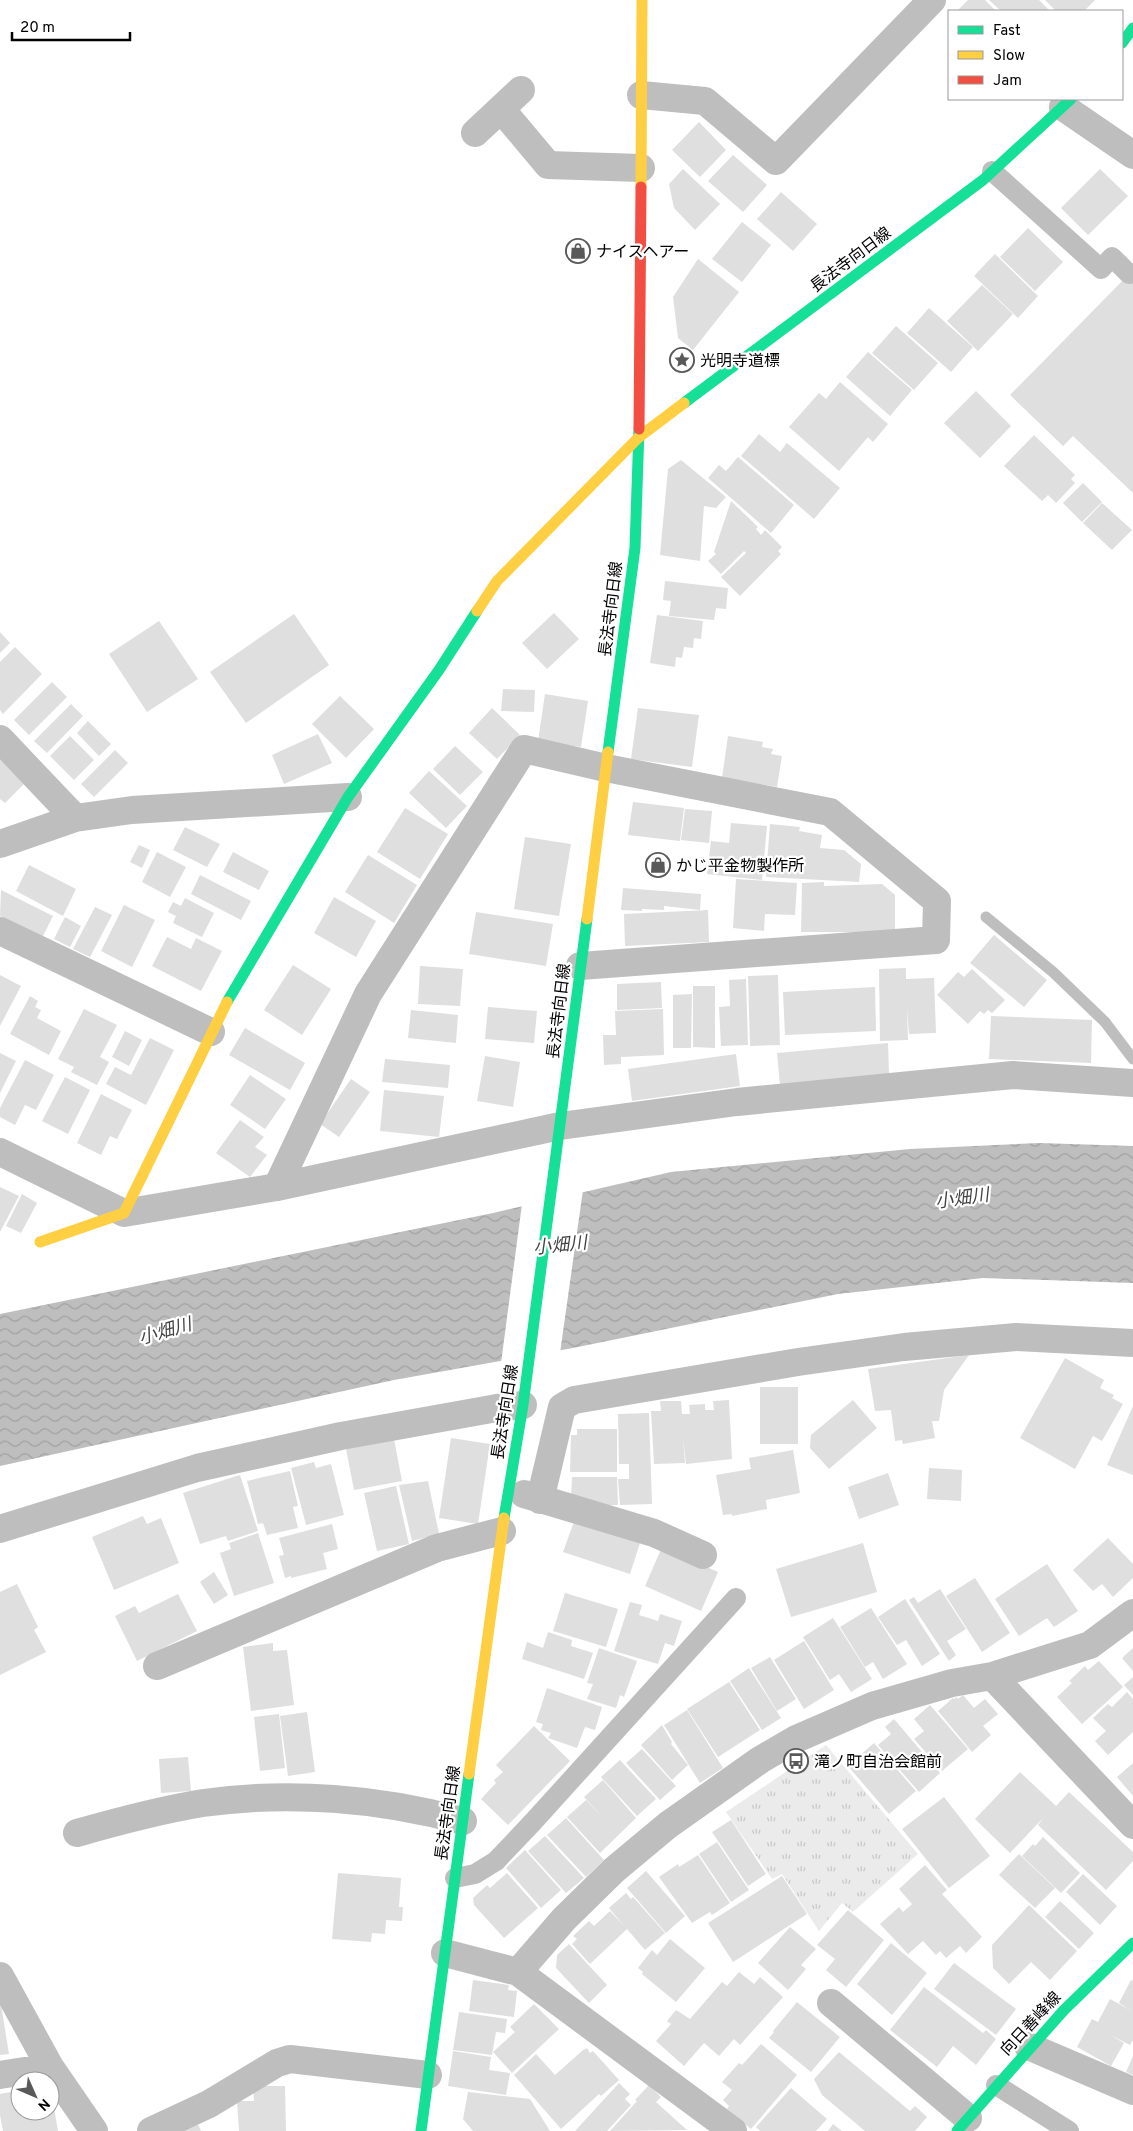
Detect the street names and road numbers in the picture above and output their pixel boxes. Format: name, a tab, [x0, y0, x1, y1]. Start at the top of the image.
street label: 長法寺向日線	[807, 224, 896, 297]
street label: 長法寺向日線	[596, 560, 628, 658]
street label: 長法寺向日線	[544, 962, 576, 1060]
street label: 長法寺向日線	[489, 1363, 523, 1461]
street label: 長法寺向日線	[432, 1764, 466, 1862]
street label: 向日善峰線	[997, 1988, 1066, 2060]

